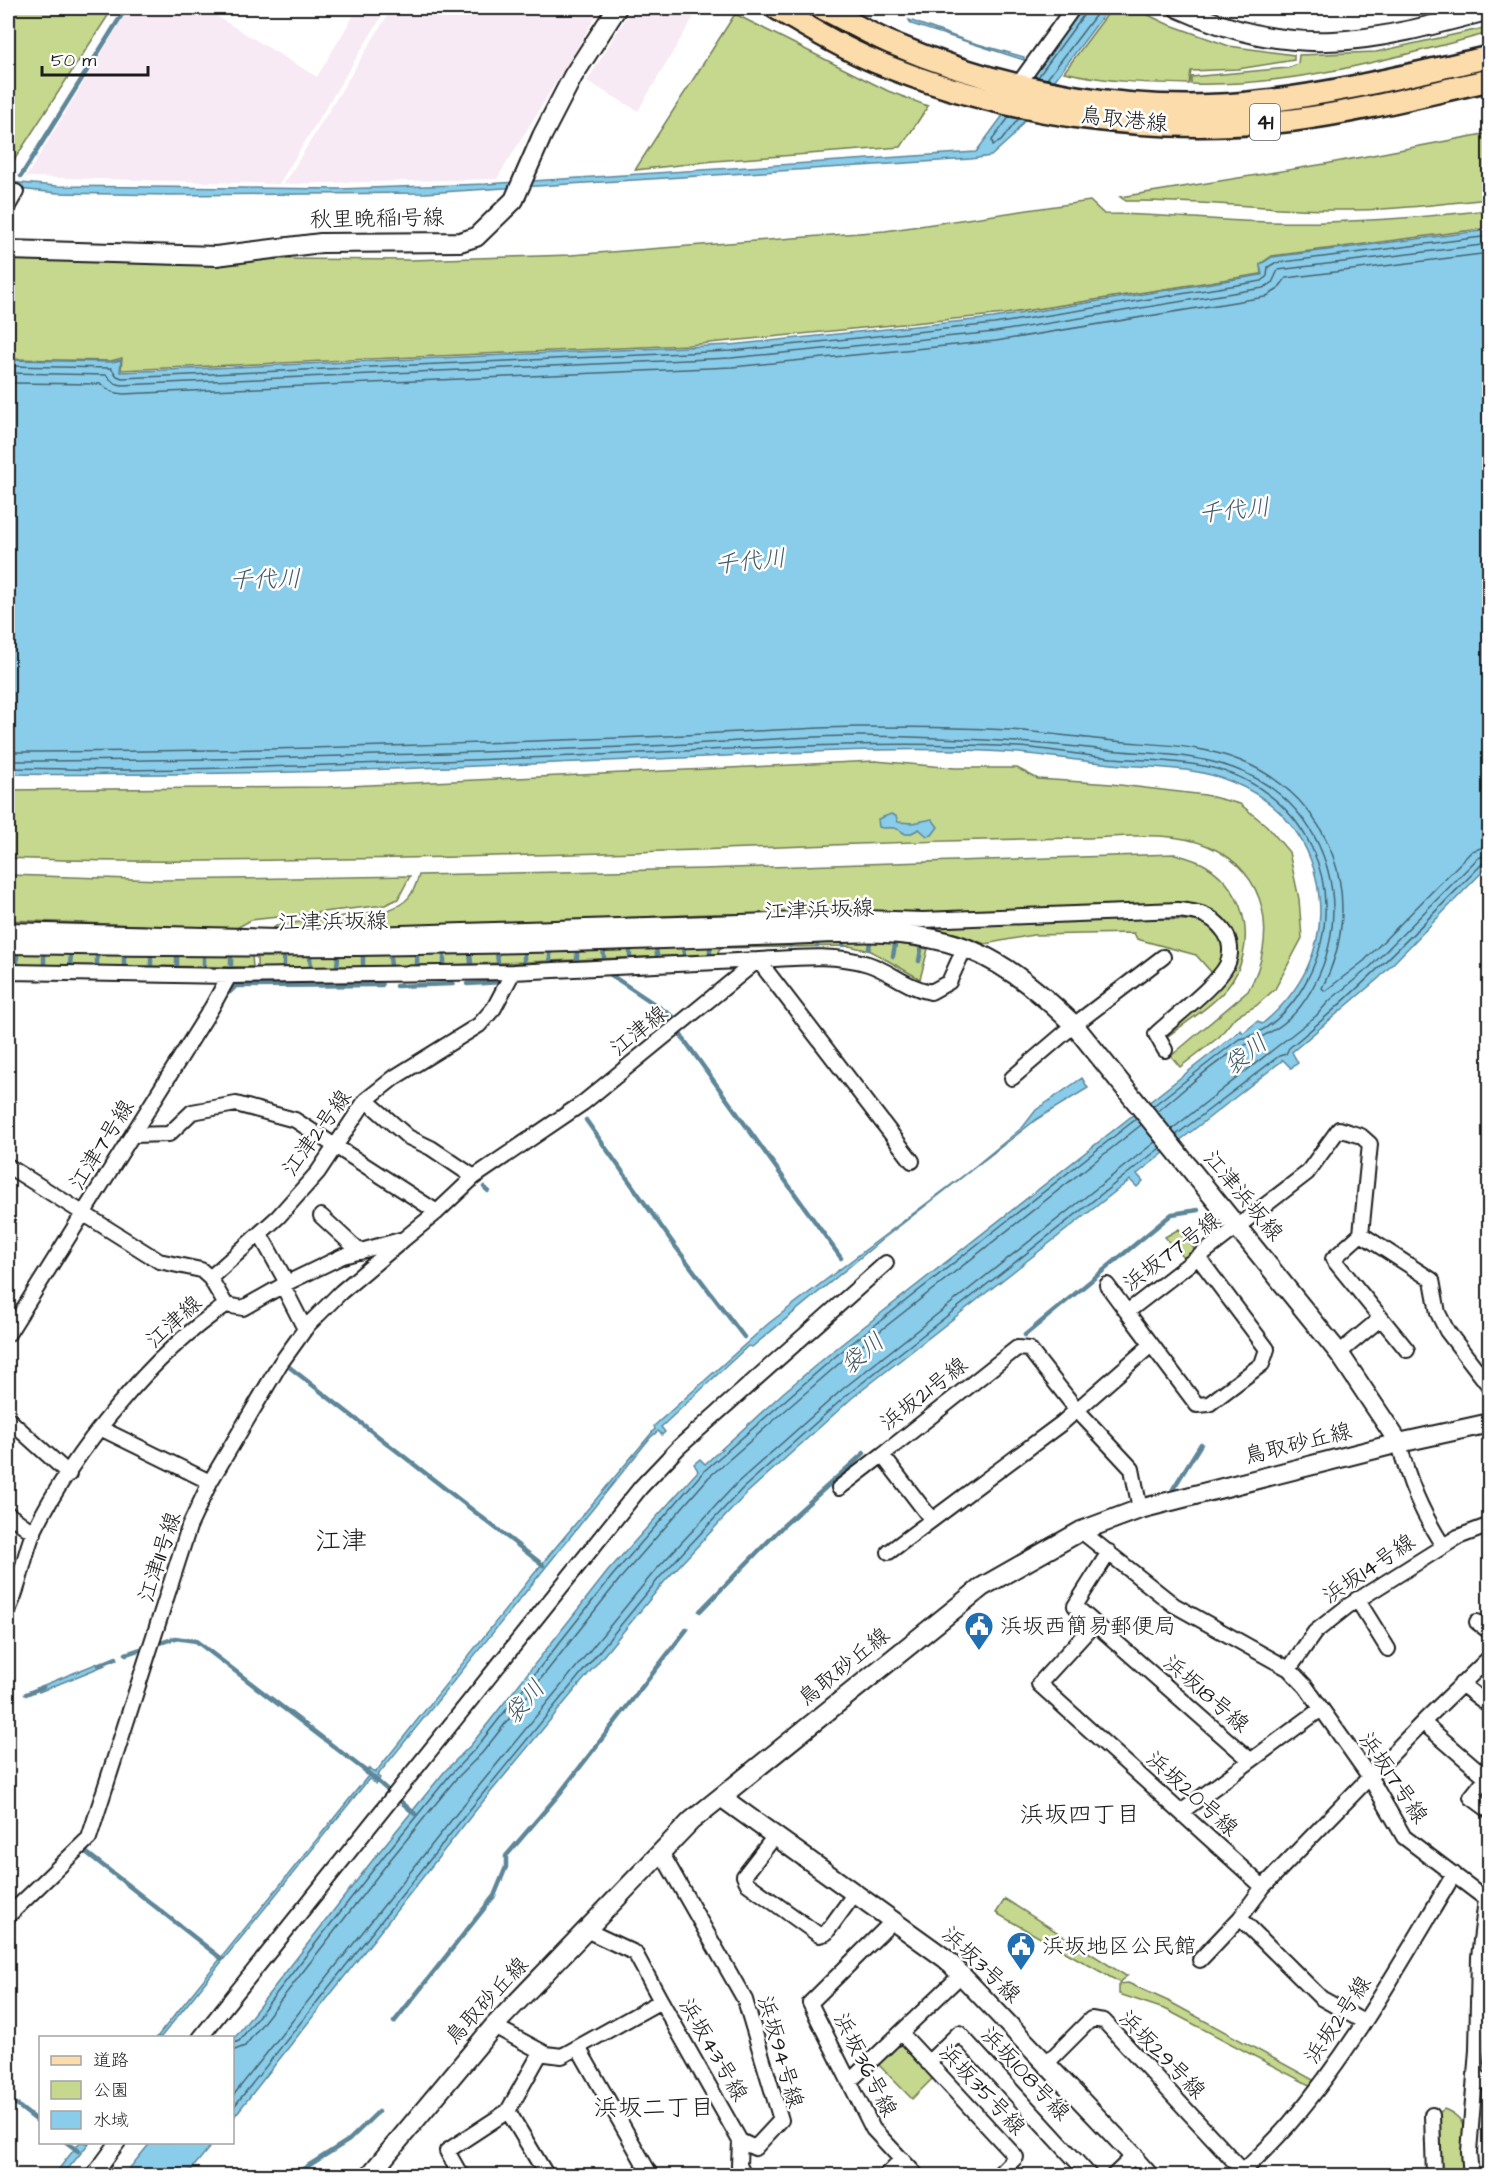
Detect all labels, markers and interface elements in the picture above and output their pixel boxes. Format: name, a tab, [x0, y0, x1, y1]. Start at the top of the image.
scale bar	[42, 39, 148, 77]
text: 50 m	[51, 48, 96, 73]
street label: 鳥取港線	[1079, 100, 1169, 140]
road number: 41	[1250, 104, 1280, 140]
street label: 秋里晩稲1号線	[309, 202, 445, 236]
water label: 千代川	[1196, 490, 1272, 532]
water label: 千代川	[712, 541, 788, 583]
water label: 千代川	[229, 562, 301, 598]
street label: 江津浜坂線	[763, 893, 875, 927]
street label: 江津浜坂線	[278, 906, 388, 938]
street label: 江津線	[604, 998, 674, 1064]
water label: 袋川	[1217, 1027, 1275, 1083]
street label: 江津2号線	[275, 1083, 359, 1183]
street label: 江津7号線	[62, 1094, 142, 1196]
street label: 江津浜坂線	[1196, 1144, 1290, 1248]
street label: 浜坂77号線	[1117, 1205, 1227, 1299]
street label: 江津線	[139, 1288, 209, 1356]
water label: 袋川	[834, 1326, 892, 1382]
street label: 浜坂21号線	[874, 1350, 974, 1438]
street label: 鳥取砂丘線	[1241, 1416, 1355, 1472]
street label: 江津11号線	[131, 1508, 189, 1606]
district label: 江津	[315, 1523, 367, 1559]
street label: 浜坂14号線	[1316, 1527, 1422, 1611]
public building icon: 浜坂西簡易郵便局	[963, 1610, 995, 1652]
place label: 浜坂西簡易郵便局	[1000, 1611, 1176, 1642]
street label: 鳥取砂丘線	[791, 1620, 897, 1714]
street label: 浜坂18号線	[1156, 1648, 1256, 1740]
water label: 袋川	[496, 1673, 554, 1731]
street label: 浜坂17号線	[1351, 1726, 1435, 1830]
street label: 浜坂20号線	[1139, 1744, 1245, 1844]
district label: 浜坂四丁目	[1020, 1798, 1140, 1832]
street label: 浜坂3号線	[935, 1919, 1027, 2011]
public building icon: 浜坂地区公民館	[1005, 1930, 1037, 1972]
place label: 浜坂地区公民館	[1042, 1931, 1196, 1962]
street label: 鳥取砂丘線	[438, 1950, 536, 2052]
street label: 浜坂2号線	[1297, 1970, 1379, 2070]
street label: 浜坂94号線	[749, 1992, 811, 2112]
street label: 浜坂43号線	[671, 1993, 755, 2107]
street label: 浜坂29号線	[1112, 2004, 1212, 2106]
street label: 浜坂36号線	[826, 2008, 904, 2122]
street label: 浜坂108号線	[973, 2020, 1077, 2128]
legend	[39, 2036, 234, 2144]
street label: 浜坂35号線	[932, 2037, 1032, 2143]
text: 道路	[93, 2048, 129, 2073]
text: 公園	[93, 2078, 129, 2103]
district label: 浜坂二丁目	[594, 2091, 714, 2125]
text: 水域	[93, 2108, 129, 2133]

